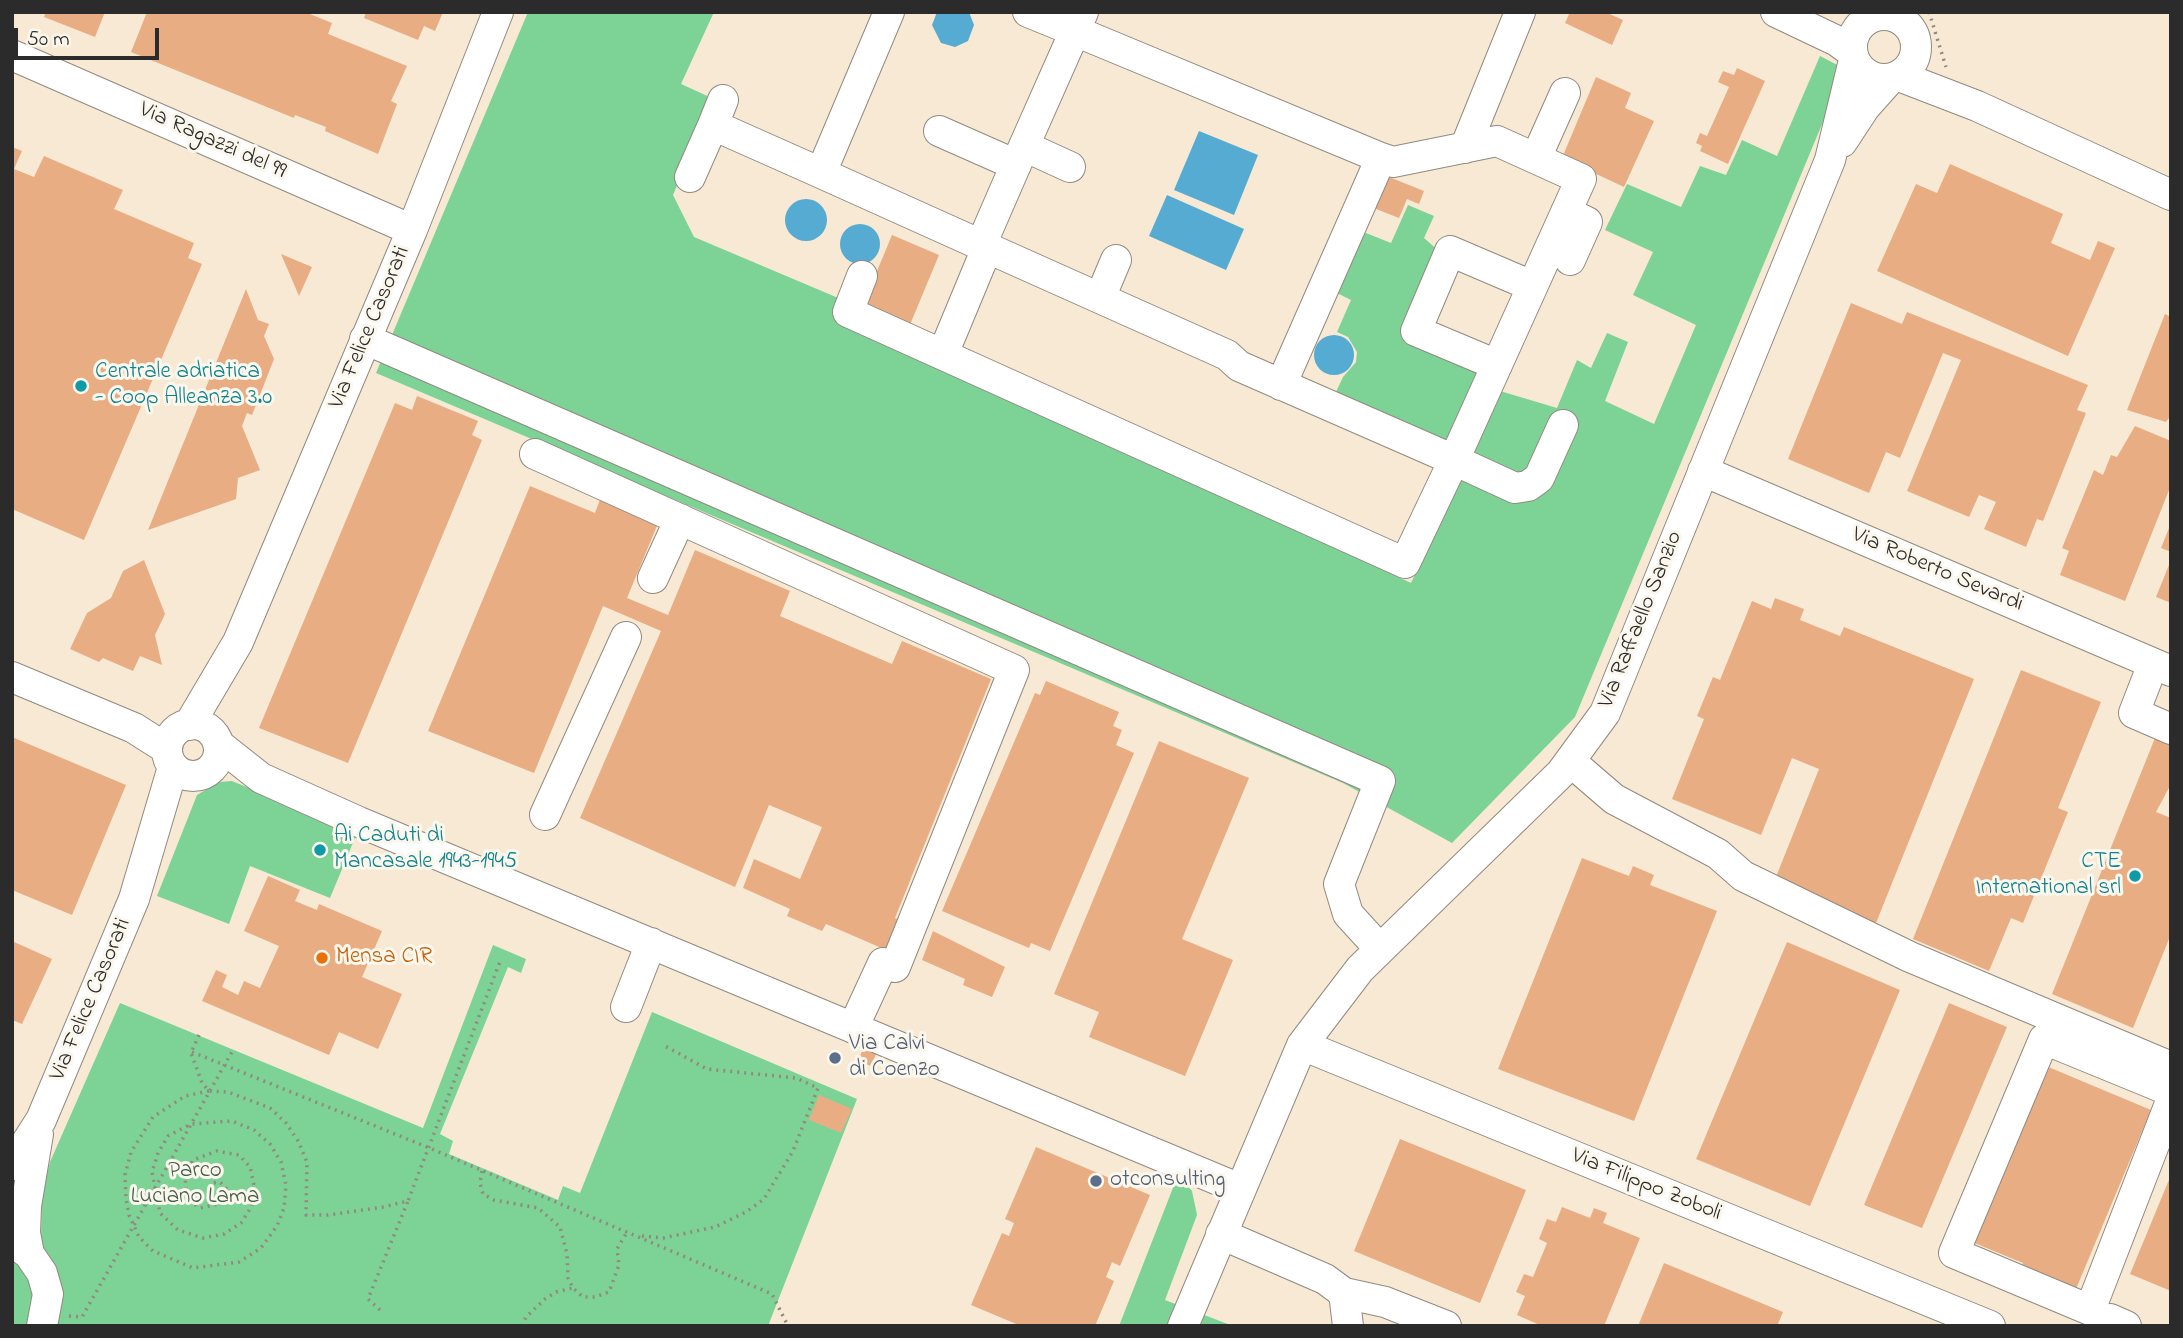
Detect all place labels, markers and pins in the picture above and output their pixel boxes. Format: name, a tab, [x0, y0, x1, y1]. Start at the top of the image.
place label: Centrale adriatica - Coop Alleanza 3.0	[95, 359, 272, 413]
marker: Centrale adriatica - Coop Alleanza 3.0	[73, 378, 89, 394]
place label: Ai Caduti di Mancasale 1943-1945	[334, 823, 517, 877]
marker: Ai Caduti di Mancasale 1943-1945	[312, 842, 328, 858]
place label: CTE International srl	[1975, 849, 2121, 903]
marker: CTE International srl	[2127, 868, 2143, 884]
place label: Mensa CIR	[336, 944, 432, 972]
marker: Mensa CIR	[314, 950, 330, 966]
place label: Via Calvi di Coenzo	[849, 1031, 940, 1085]
marker: Via Calvi di Coenzo	[827, 1050, 843, 1066]
place label: otconsulting	[1110, 1167, 1225, 1195]
marker: otconsulting	[1088, 1173, 1104, 1189]

